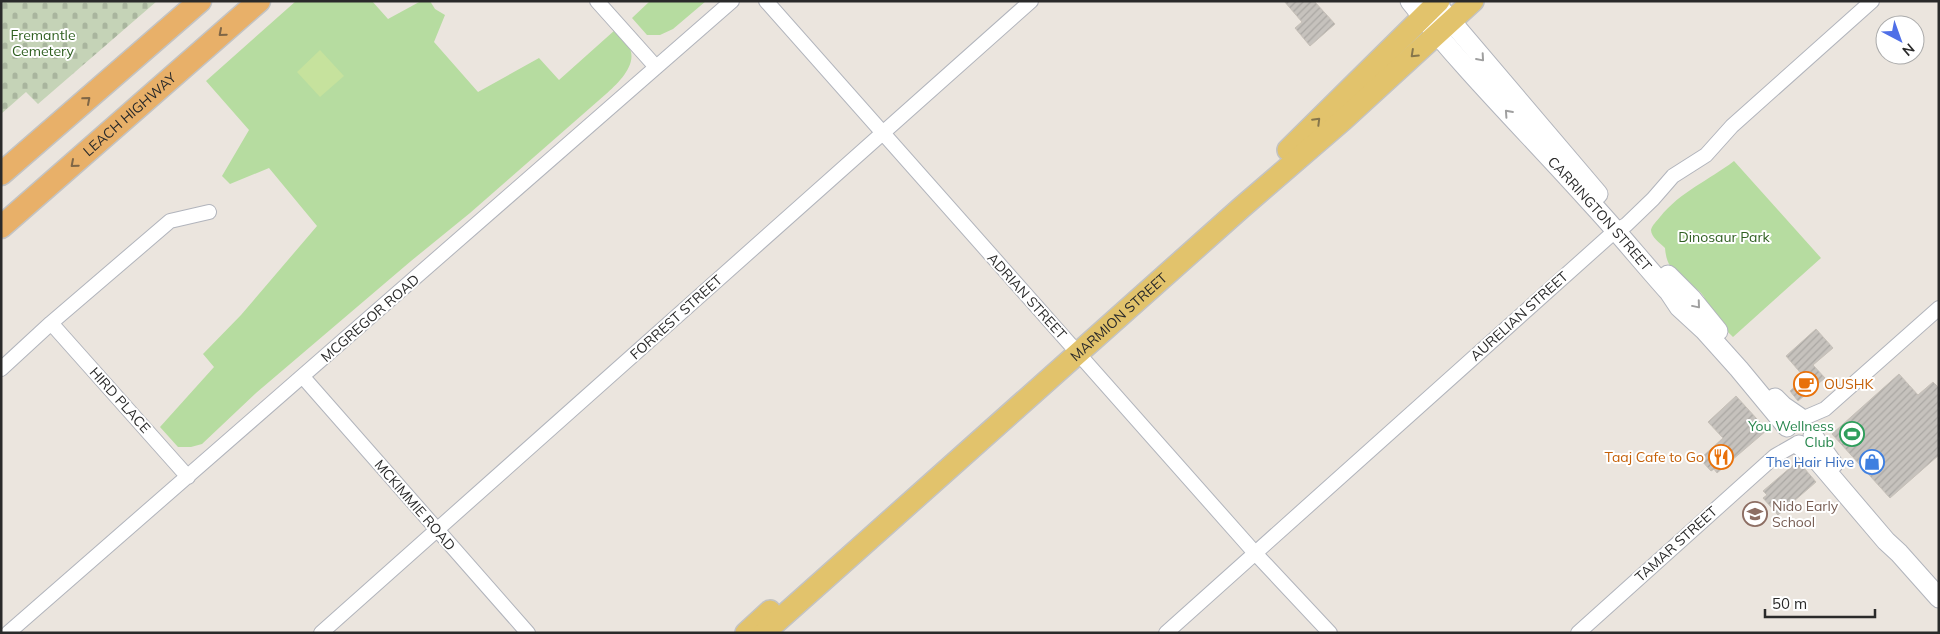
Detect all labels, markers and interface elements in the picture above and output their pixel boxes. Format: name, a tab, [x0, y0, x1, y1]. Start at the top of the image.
north arrow	[1875, 15, 1925, 65]
park label: Fremantle Cemetery	[10, 26, 76, 60]
one-way arrow	[219, 28, 228, 37]
text: N	[1899, 40, 1918, 60]
one-way arrow	[1411, 48, 1420, 57]
one-way arrow	[1476, 52, 1484, 61]
street label: LEACH HIGHWAY	[79, 68, 180, 160]
one-way arrow	[81, 97, 90, 106]
one-way arrow	[1505, 110, 1514, 119]
one-way arrow	[1311, 118, 1320, 127]
street label: CARRINGTON STREET	[1544, 153, 1656, 275]
one-way arrow	[70, 158, 79, 167]
park label: Dinosaur Park	[1678, 228, 1771, 246]
street label: ADRIAN STREET	[984, 249, 1071, 343]
street label: AURELIAN STREET	[1466, 267, 1572, 365]
street label: MARMION STREET	[1066, 269, 1171, 365]
street label: MCGREGOR ROAD	[317, 270, 423, 366]
street label: FORREST STREET	[626, 270, 726, 363]
one-way arrow	[1692, 300, 1701, 309]
street label: HIRD PLACE	[86, 363, 154, 437]
cafe icon: OUSHK	[1793, 371, 1819, 397]
place label: OUSHK	[1824, 375, 1874, 393]
place label: You Wellness Club	[1747, 417, 1834, 451]
sports icon: You Wellness Club	[1839, 421, 1865, 447]
restaurant icon: Taaj Cafe to Go	[1708, 444, 1734, 470]
place label: Taaj Cafe to Go	[1605, 448, 1704, 466]
shop icon: The Hair Hive	[1859, 449, 1885, 475]
place label: The Hair Hive	[1766, 453, 1854, 471]
street label: MCKIMMIE ROAD	[371, 456, 459, 554]
place label: Nido Early School	[1772, 497, 1839, 531]
school or university icon: Nido Early School	[1742, 501, 1768, 527]
street label: TAMAR STREET	[1631, 502, 1721, 586]
scale bar	[1765, 586, 1875, 618]
text: 50 m	[1772, 594, 1807, 613]

